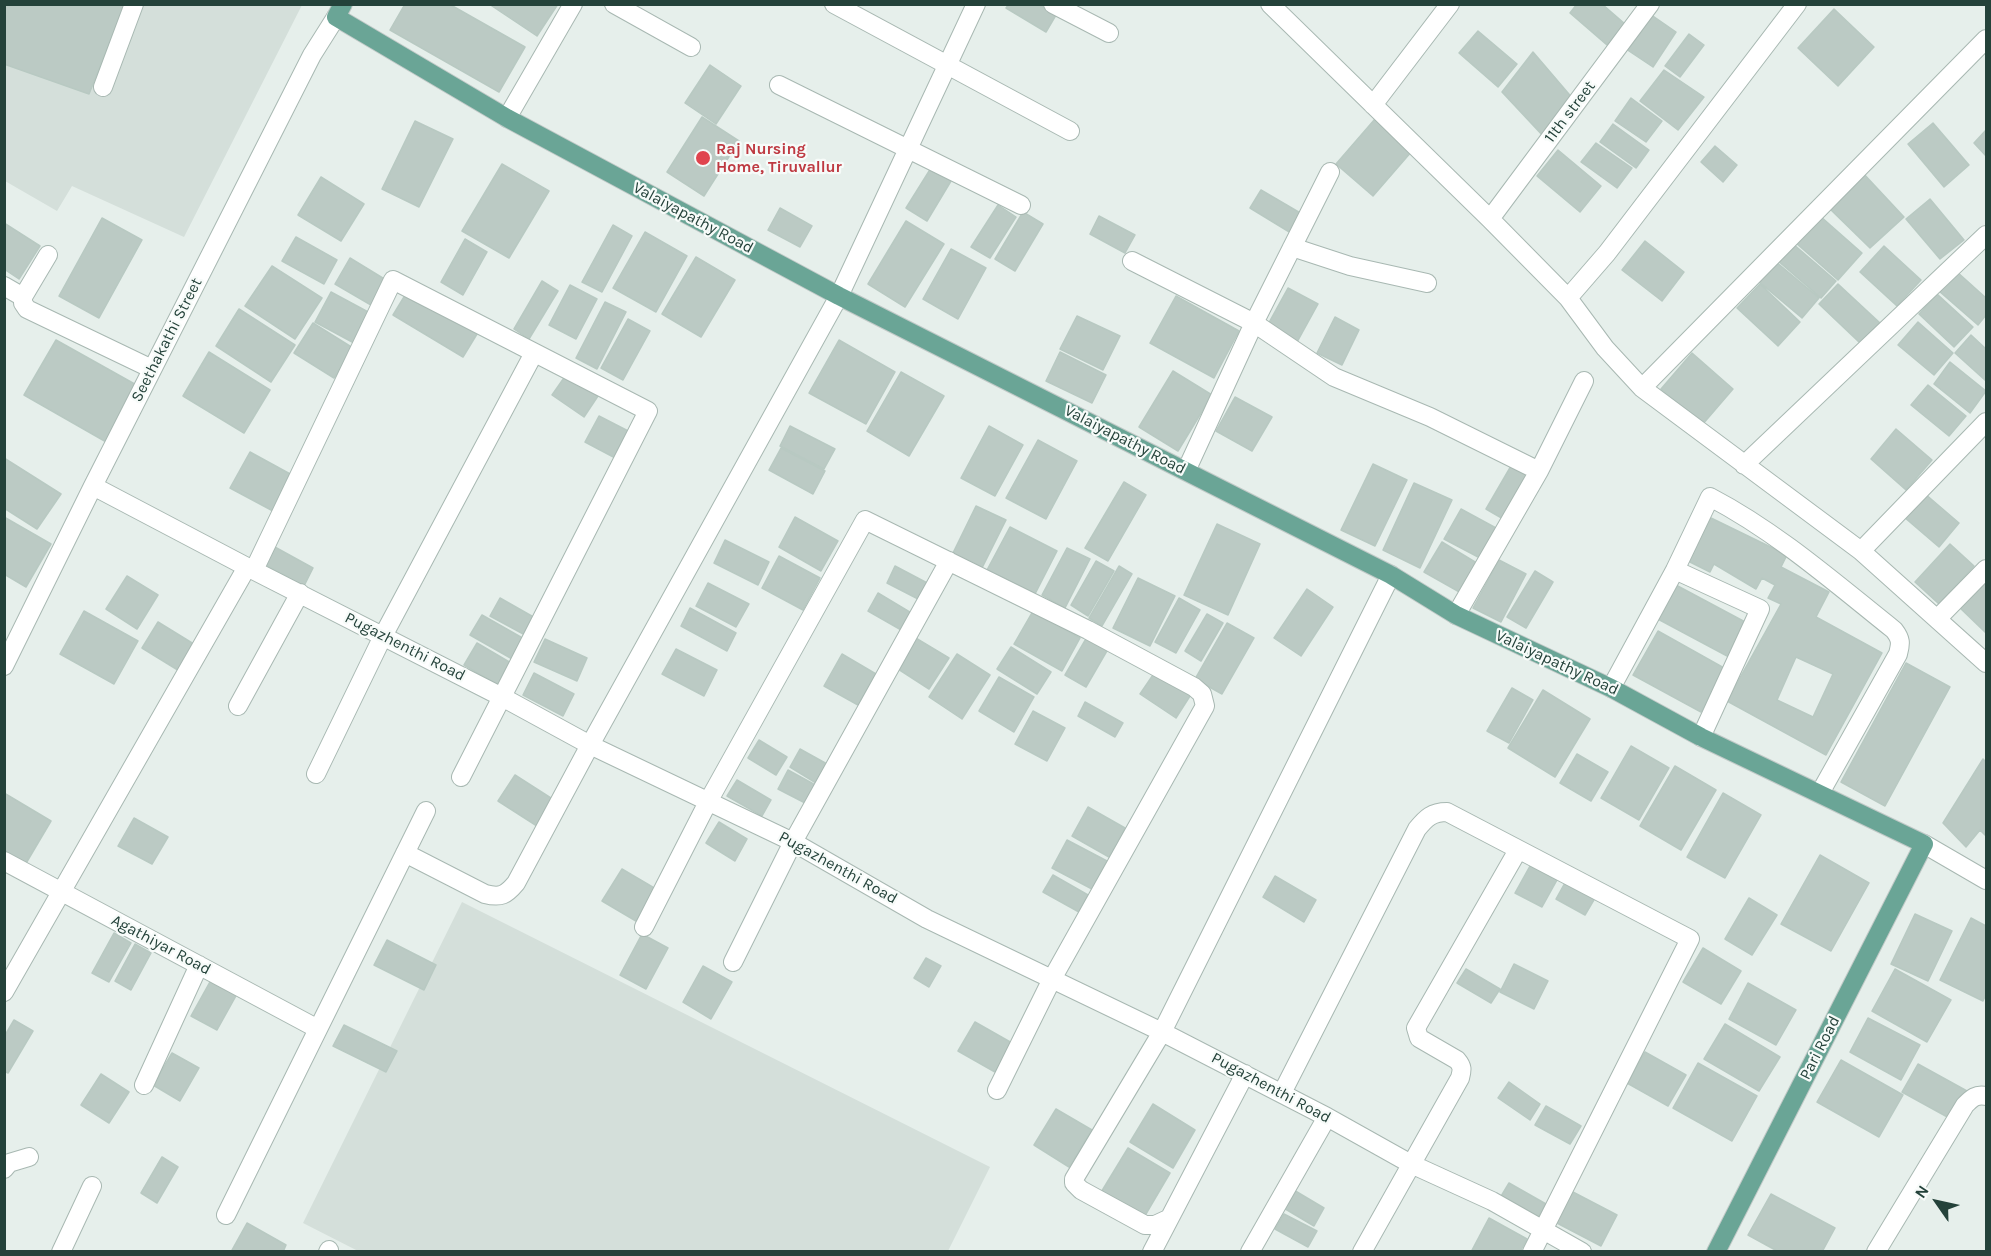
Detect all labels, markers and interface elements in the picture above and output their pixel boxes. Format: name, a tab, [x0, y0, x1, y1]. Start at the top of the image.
street label: 11th street	[1540, 77, 1600, 147]
place label: Raj Nursing Home, Tiruvallur	[716, 139, 842, 177]
marker: Raj Nursing Home, Tiruvallur	[694, 149, 712, 167]
street label: Valaiyapathy Road	[630, 178, 756, 258]
street label: Seethakathi Street	[127, 275, 207, 405]
street label: Valaiyapathy Road	[1061, 401, 1189, 479]
street label: Pugazhenthi Road	[342, 608, 468, 686]
street label: Valaiyapathy Road	[1492, 626, 1622, 700]
street label: Pugazhenthi Road	[775, 827, 901, 909]
street label: Agathiyar Road	[108, 911, 214, 979]
street label: Pari Road	[1796, 1013, 1844, 1083]
street label: Pugazhenthi Road	[1208, 1048, 1334, 1128]
north arrow	[1907, 1172, 1967, 1232]
text: N	[1911, 1182, 1933, 1202]

